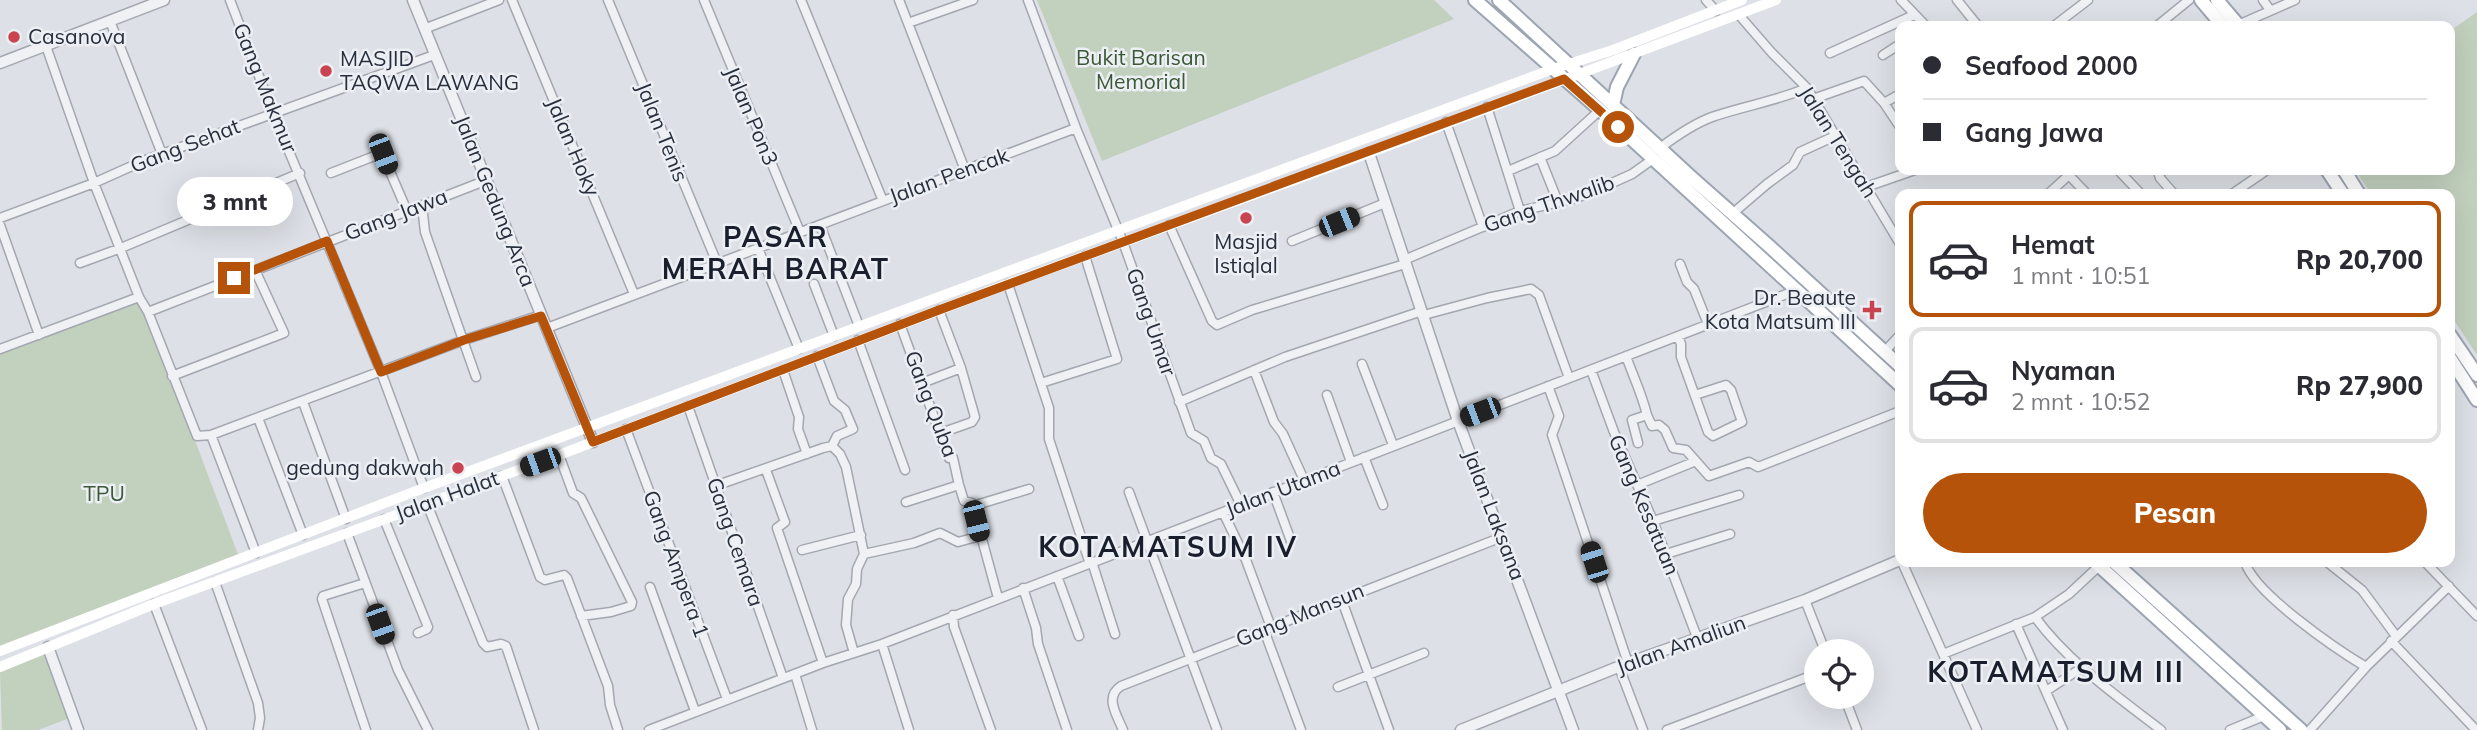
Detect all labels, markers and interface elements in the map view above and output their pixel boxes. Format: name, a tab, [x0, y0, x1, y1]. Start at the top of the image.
street label: Gang Makmur	[228, 19, 304, 157]
place label: Casanova	[28, 23, 125, 49]
marker: Casanova	[6, 29, 22, 45]
park label: Bukit Barisan Memorial	[1076, 44, 1206, 94]
place label: MASJID TAQWA LAWANG	[340, 45, 519, 95]
text: Seafood 2000	[1965, 49, 2138, 82]
street label: Jalan Pon3	[719, 62, 784, 169]
marker: MASJID TAQWA LAWANG	[318, 63, 334, 79]
street label: Jalan Tenis	[631, 78, 695, 185]
street label: Jalan Tengah	[1794, 81, 1884, 202]
street label: Jalan Hoky	[542, 93, 606, 200]
street label: Jalan Gedung Arca	[450, 111, 542, 290]
route start	[1602, 111, 1634, 143]
street label: Gang Sehat	[126, 112, 243, 178]
text: Gang Jawa	[1965, 116, 2104, 149]
car	[366, 131, 401, 177]
street label: Jalan Pencak	[885, 141, 1012, 209]
street label: Gang Thwalib	[1480, 169, 1617, 238]
callout: 3 mnt	[176, 176, 292, 226]
street label: Gang Jawa	[340, 182, 451, 246]
text: 3 mnt	[203, 187, 267, 216]
car	[1316, 204, 1363, 240]
marker: Masjid Istiqlal	[1238, 210, 1254, 226]
district label: PASAR MERAH BARAT	[662, 219, 890, 286]
place label: Masjid Istiqlal	[1214, 228, 1278, 278]
icon: car	[1927, 228, 1990, 291]
text: Hemat	[2011, 228, 2095, 261]
text: Rp 20,700	[2296, 243, 2423, 276]
text: 1 mnt · 10:51	[2011, 261, 2150, 290]
route end	[218, 262, 250, 294]
street label: Gang Umar	[1121, 264, 1183, 379]
place label: Dr. Beaute Kota Matsum III	[1705, 284, 1856, 334]
marker: Dr. Beaute Kota Matsum III	[1862, 300, 1882, 320]
street label: Gang Quba	[900, 347, 964, 461]
icon: car	[1927, 354, 1990, 417]
text: Nyaman	[2011, 354, 2116, 387]
text: Rp 27,900	[2296, 369, 2423, 402]
text: 2 mnt · 10:52	[2011, 387, 2150, 416]
car	[1457, 395, 1504, 429]
street label: Gang Kesatuan	[1604, 430, 1686, 579]
car	[517, 445, 564, 479]
street label: Jalan Laksana	[1458, 446, 1532, 583]
place label: gedung dakwah	[286, 454, 444, 480]
street label: Jalan Utama	[1221, 454, 1344, 522]
marker: gedung dakwah	[450, 460, 466, 476]
street label: Jalan Halat	[391, 464, 502, 526]
button: Pesan	[1923, 473, 2427, 553]
street label: Gang Cemara	[702, 474, 770, 610]
park label: TPU	[83, 480, 125, 506]
street label: Gang Ampera 1	[638, 487, 716, 641]
car	[961, 498, 992, 544]
district label: KOTAMATSUM IV	[1038, 529, 1298, 564]
car	[1578, 539, 1611, 585]
street label: Gang Mansun	[1232, 577, 1368, 652]
car	[363, 601, 398, 647]
street label: Jalan Amaliun	[1612, 609, 1749, 679]
map controls	[1804, 639, 1874, 709]
button: locate	[1804, 639, 1874, 709]
district label: KOTAMATSUM III	[1927, 654, 2185, 689]

